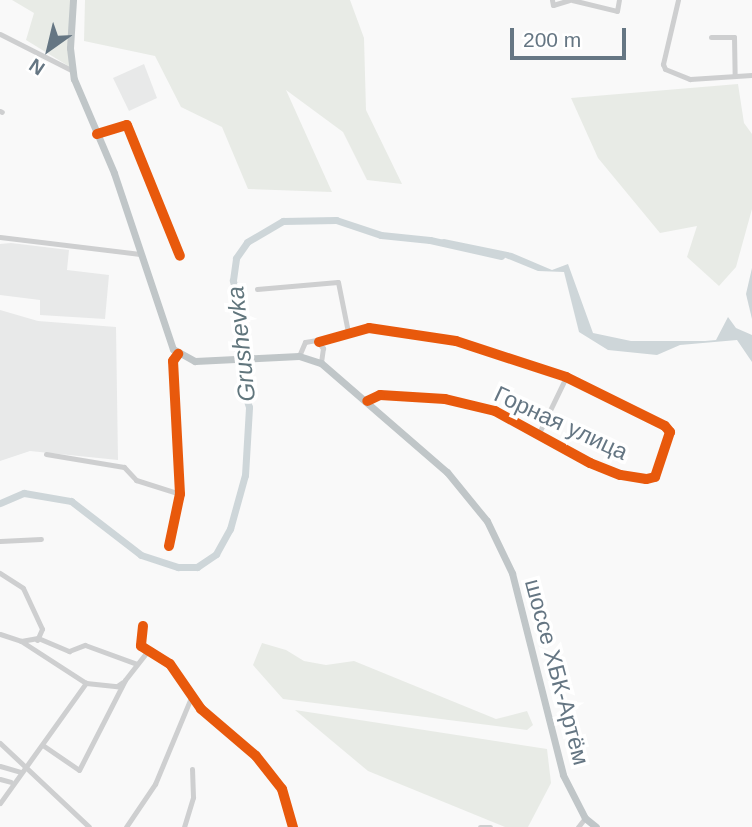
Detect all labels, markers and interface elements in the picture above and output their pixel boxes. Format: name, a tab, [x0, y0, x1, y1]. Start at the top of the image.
north arrow	[14, 14, 84, 84]
scale bar	[514, 14, 630, 58]
text: 200 m	[523, 28, 581, 51]
text: N	[25, 54, 49, 79]
water label: Grushevka	[221, 285, 261, 403]
street label: Горная улица	[490, 380, 632, 466]
street label: шоссе ХБК-Артём	[519, 576, 595, 768]

